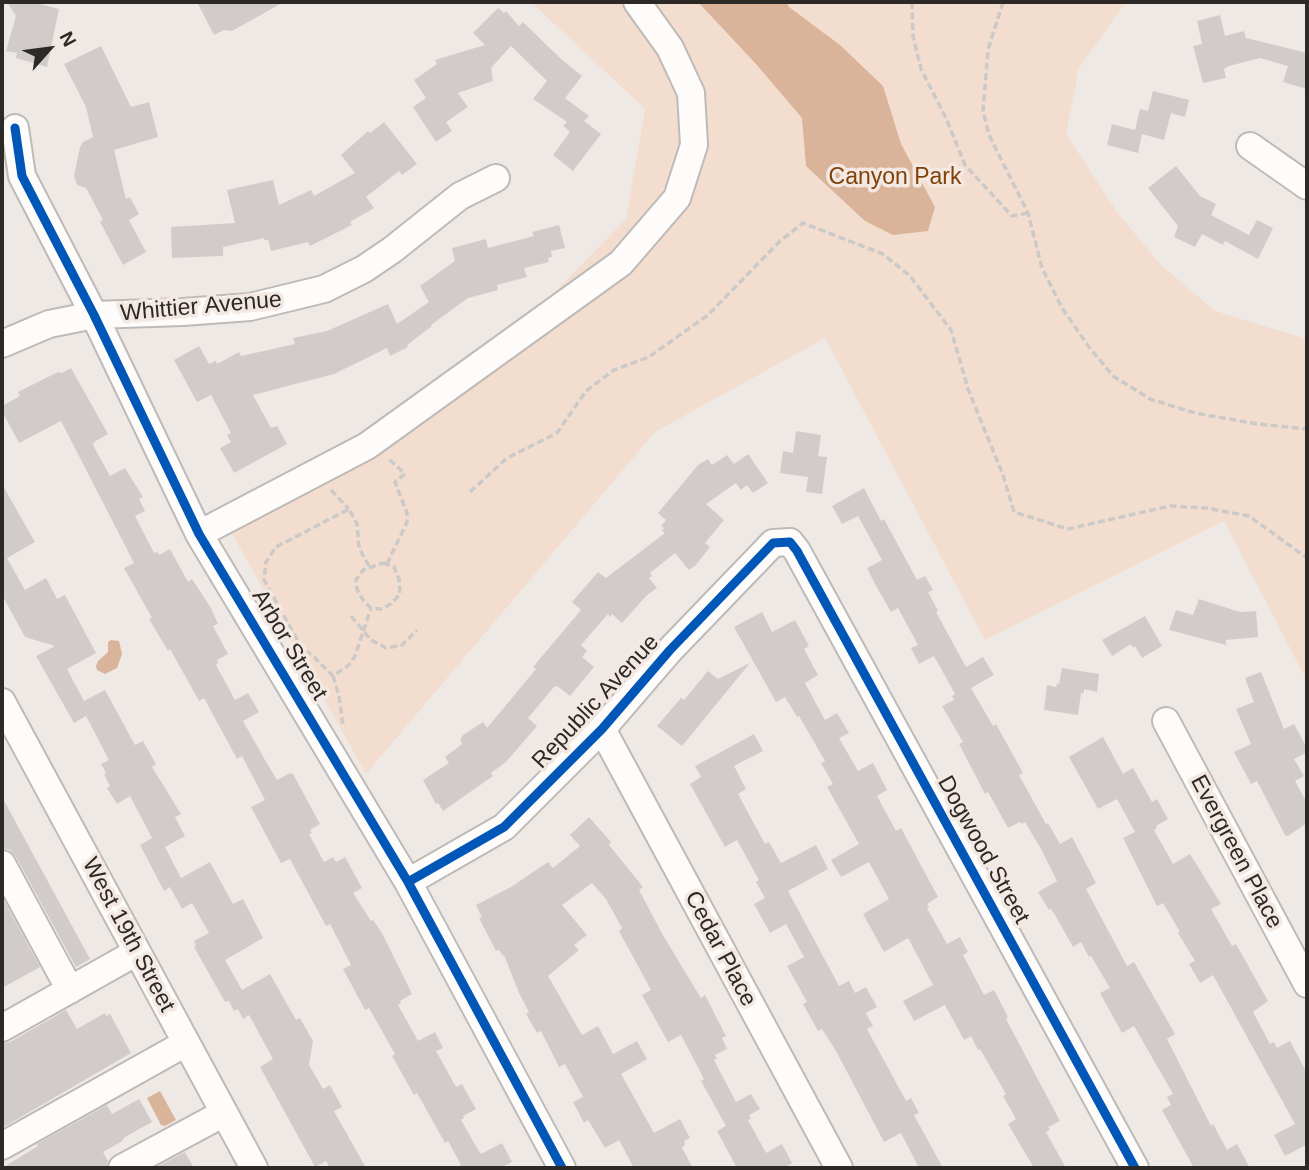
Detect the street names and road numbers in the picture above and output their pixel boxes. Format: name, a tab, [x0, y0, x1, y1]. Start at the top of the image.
street label: Whittier Avenue	[119, 286, 283, 328]
street label: Arbor Street	[245, 585, 333, 705]
street label: Republic Avenue	[527, 629, 665, 775]
street label: Evergreen Place	[1184, 770, 1288, 934]
street label: Dogwood Street	[931, 771, 1035, 929]
street label: West 19th Street	[76, 853, 180, 1017]
street label: Cedar Place	[678, 887, 762, 1011]

